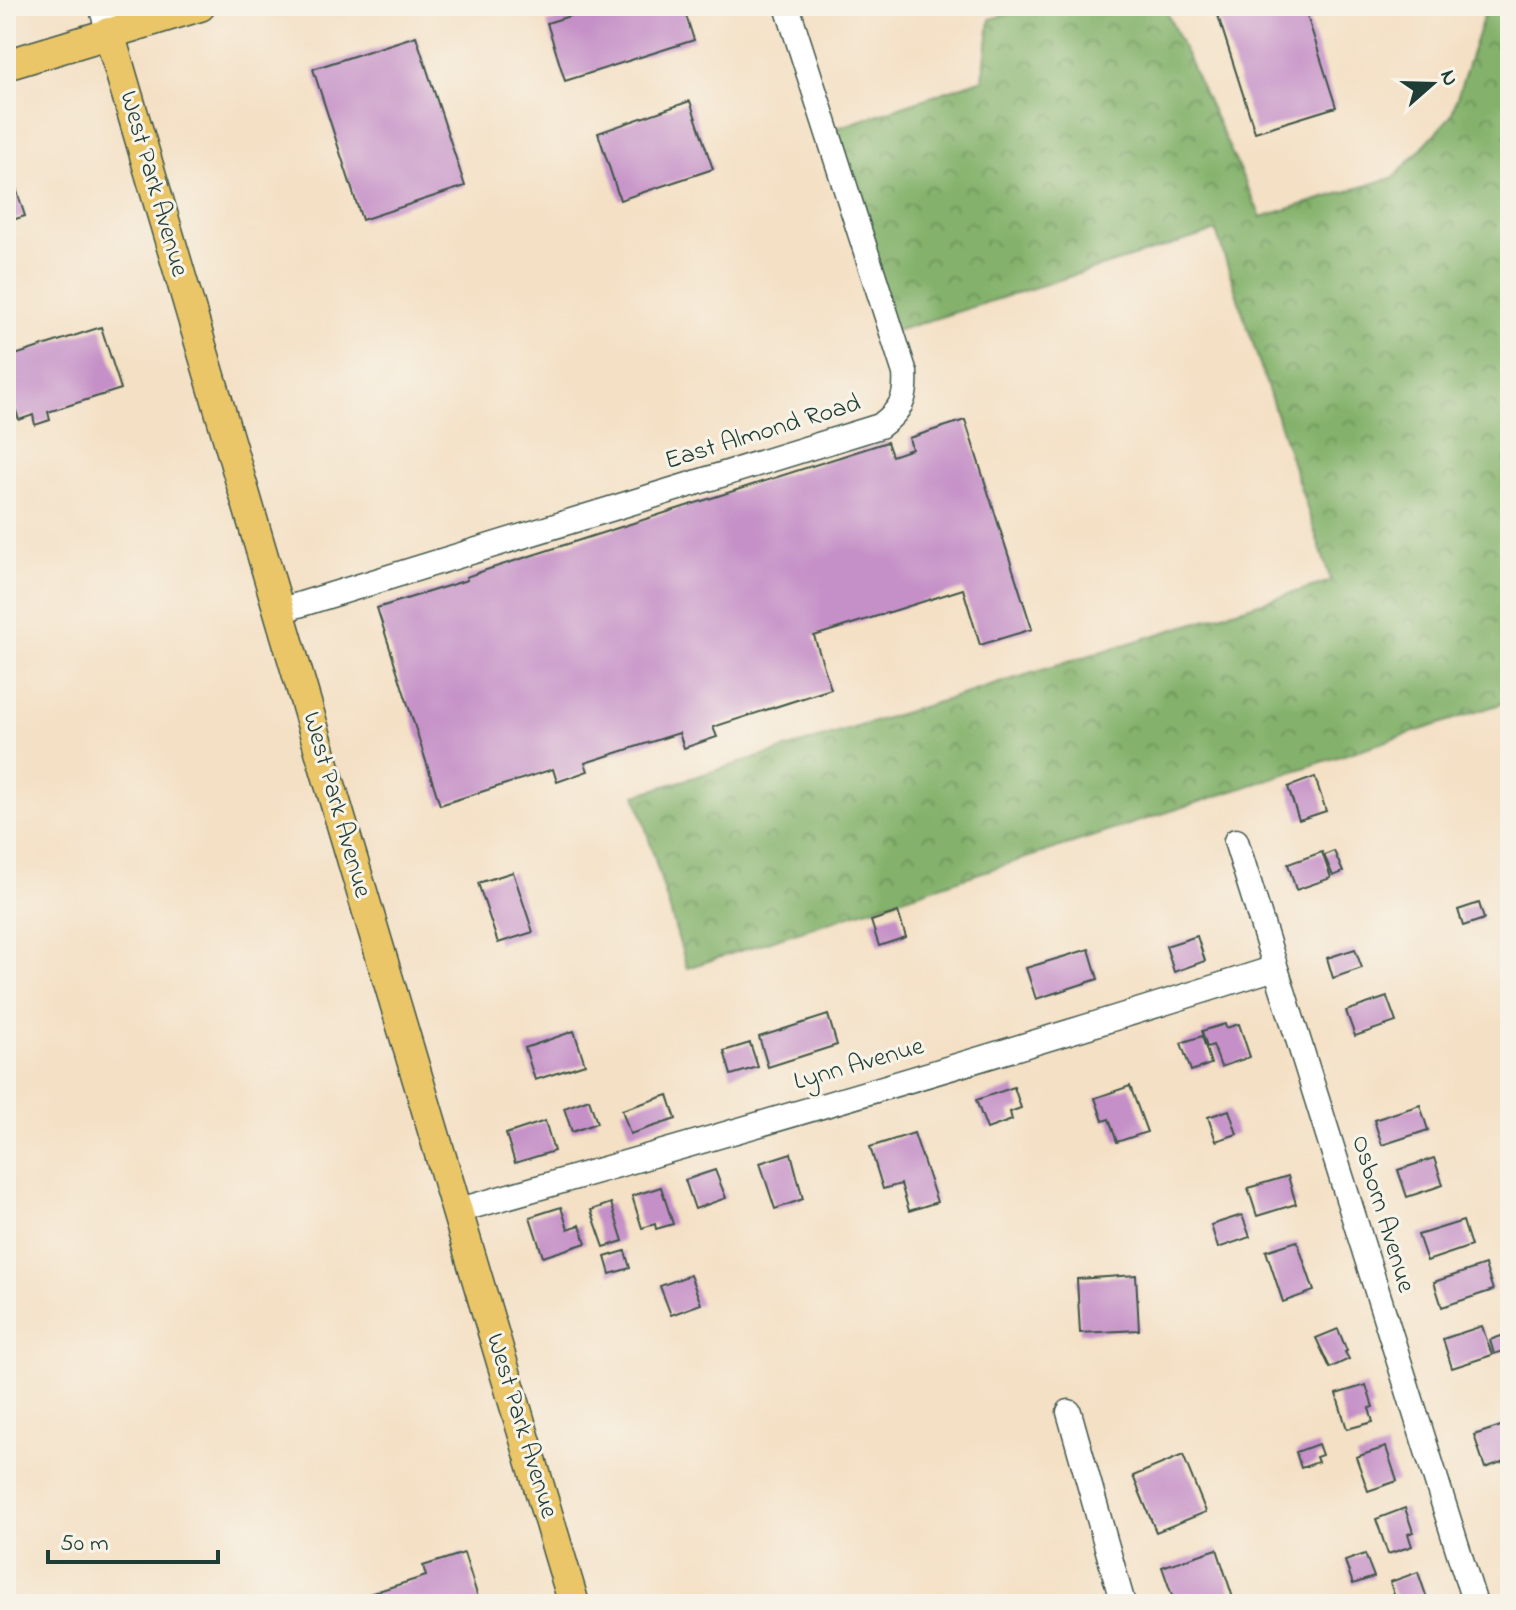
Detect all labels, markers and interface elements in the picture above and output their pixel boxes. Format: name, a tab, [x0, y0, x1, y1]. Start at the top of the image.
north arrow	[1392, 44, 1472, 124]
text: N	[1430, 66, 1466, 91]
street label: West Park Avenue	[108, 87, 198, 282]
street label: East Almond Road	[660, 385, 866, 481]
street label: West Park Avenue	[291, 708, 381, 903]
street label: Lynn Avenue	[789, 1028, 929, 1102]
street label: Osborn Avenue	[1340, 1131, 1424, 1298]
street label: West Park Avenue	[475, 1329, 567, 1523]
scale bar	[48, 1514, 218, 1564]
text: 50 m	[60, 1527, 109, 1562]

